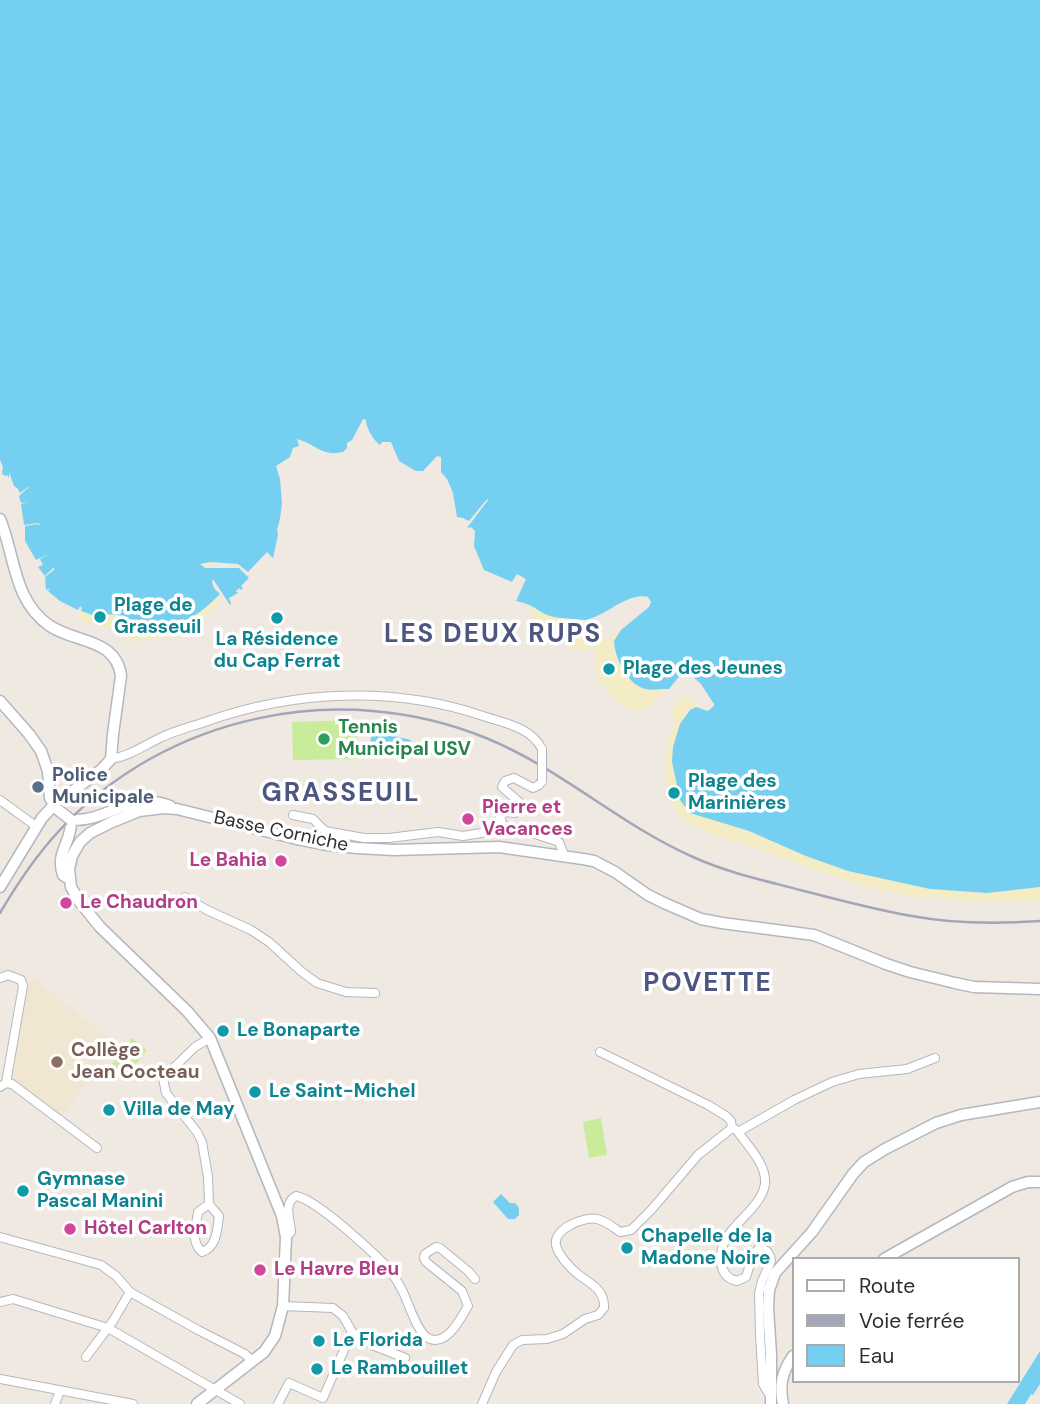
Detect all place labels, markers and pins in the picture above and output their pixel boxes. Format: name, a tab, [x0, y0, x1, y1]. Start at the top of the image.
place label: Plage de Grasseuil	[114, 595, 201, 639]
marker: Plage de Grasseuil	[92, 609, 108, 625]
marker: La Résidence du Cap Ferrat	[269, 610, 285, 626]
place label: La Résidence du Cap Ferrat	[214, 629, 340, 673]
place label: Plage des Jeunes	[623, 658, 783, 680]
marker: Plage des Jeunes	[601, 661, 617, 677]
place label: Tennis Municipal USV	[338, 717, 471, 761]
marker: Tennis Municipal USV	[316, 731, 332, 747]
place label: Police Municipale	[52, 765, 154, 809]
place label: Plage des Marinières	[688, 771, 786, 815]
marker: Police Municipale	[30, 779, 46, 795]
marker: Plage des Marinières	[666, 785, 682, 801]
place label: Pierre et Vacances	[482, 797, 573, 841]
marker: Pierre et Vacances	[460, 811, 476, 827]
place label: Le Bahia	[190, 850, 267, 872]
marker: Le Bahia	[273, 853, 289, 869]
place label: Le Chaudron	[80, 892, 198, 914]
marker: Le Chaudron	[58, 895, 74, 911]
place label: Le Bonaparte	[237, 1020, 360, 1042]
marker: Le Bonaparte	[215, 1023, 231, 1039]
place label: Collège Jean Cocteau	[71, 1040, 199, 1084]
marker: Collège Jean Cocteau	[49, 1054, 65, 1070]
place label: Le Saint-Michel	[269, 1081, 416, 1103]
marker: Le Saint-Michel	[247, 1084, 263, 1100]
place label: Villa de May	[123, 1099, 235, 1121]
marker: Villa de May	[101, 1102, 117, 1118]
place label: Gymnase Pascal Manini	[37, 1169, 163, 1213]
marker: Gymnase Pascal Manini	[15, 1183, 31, 1199]
place label: Hôtel Carlton	[84, 1218, 207, 1240]
marker: Hôtel Carlton	[62, 1221, 78, 1237]
place label: Chapelle de la Madone Noire	[641, 1226, 772, 1270]
marker: Chapelle de la Madone Noire	[619, 1240, 635, 1256]
place label: Le Havre Bleu	[274, 1259, 399, 1281]
marker: Le Havre Bleu	[252, 1262, 268, 1278]
place label: Le Florida	[333, 1330, 423, 1352]
marker: Le Florida	[311, 1333, 327, 1349]
place label: Le Rambouillet	[331, 1358, 468, 1380]
marker: Le Rambouillet	[309, 1361, 325, 1377]

